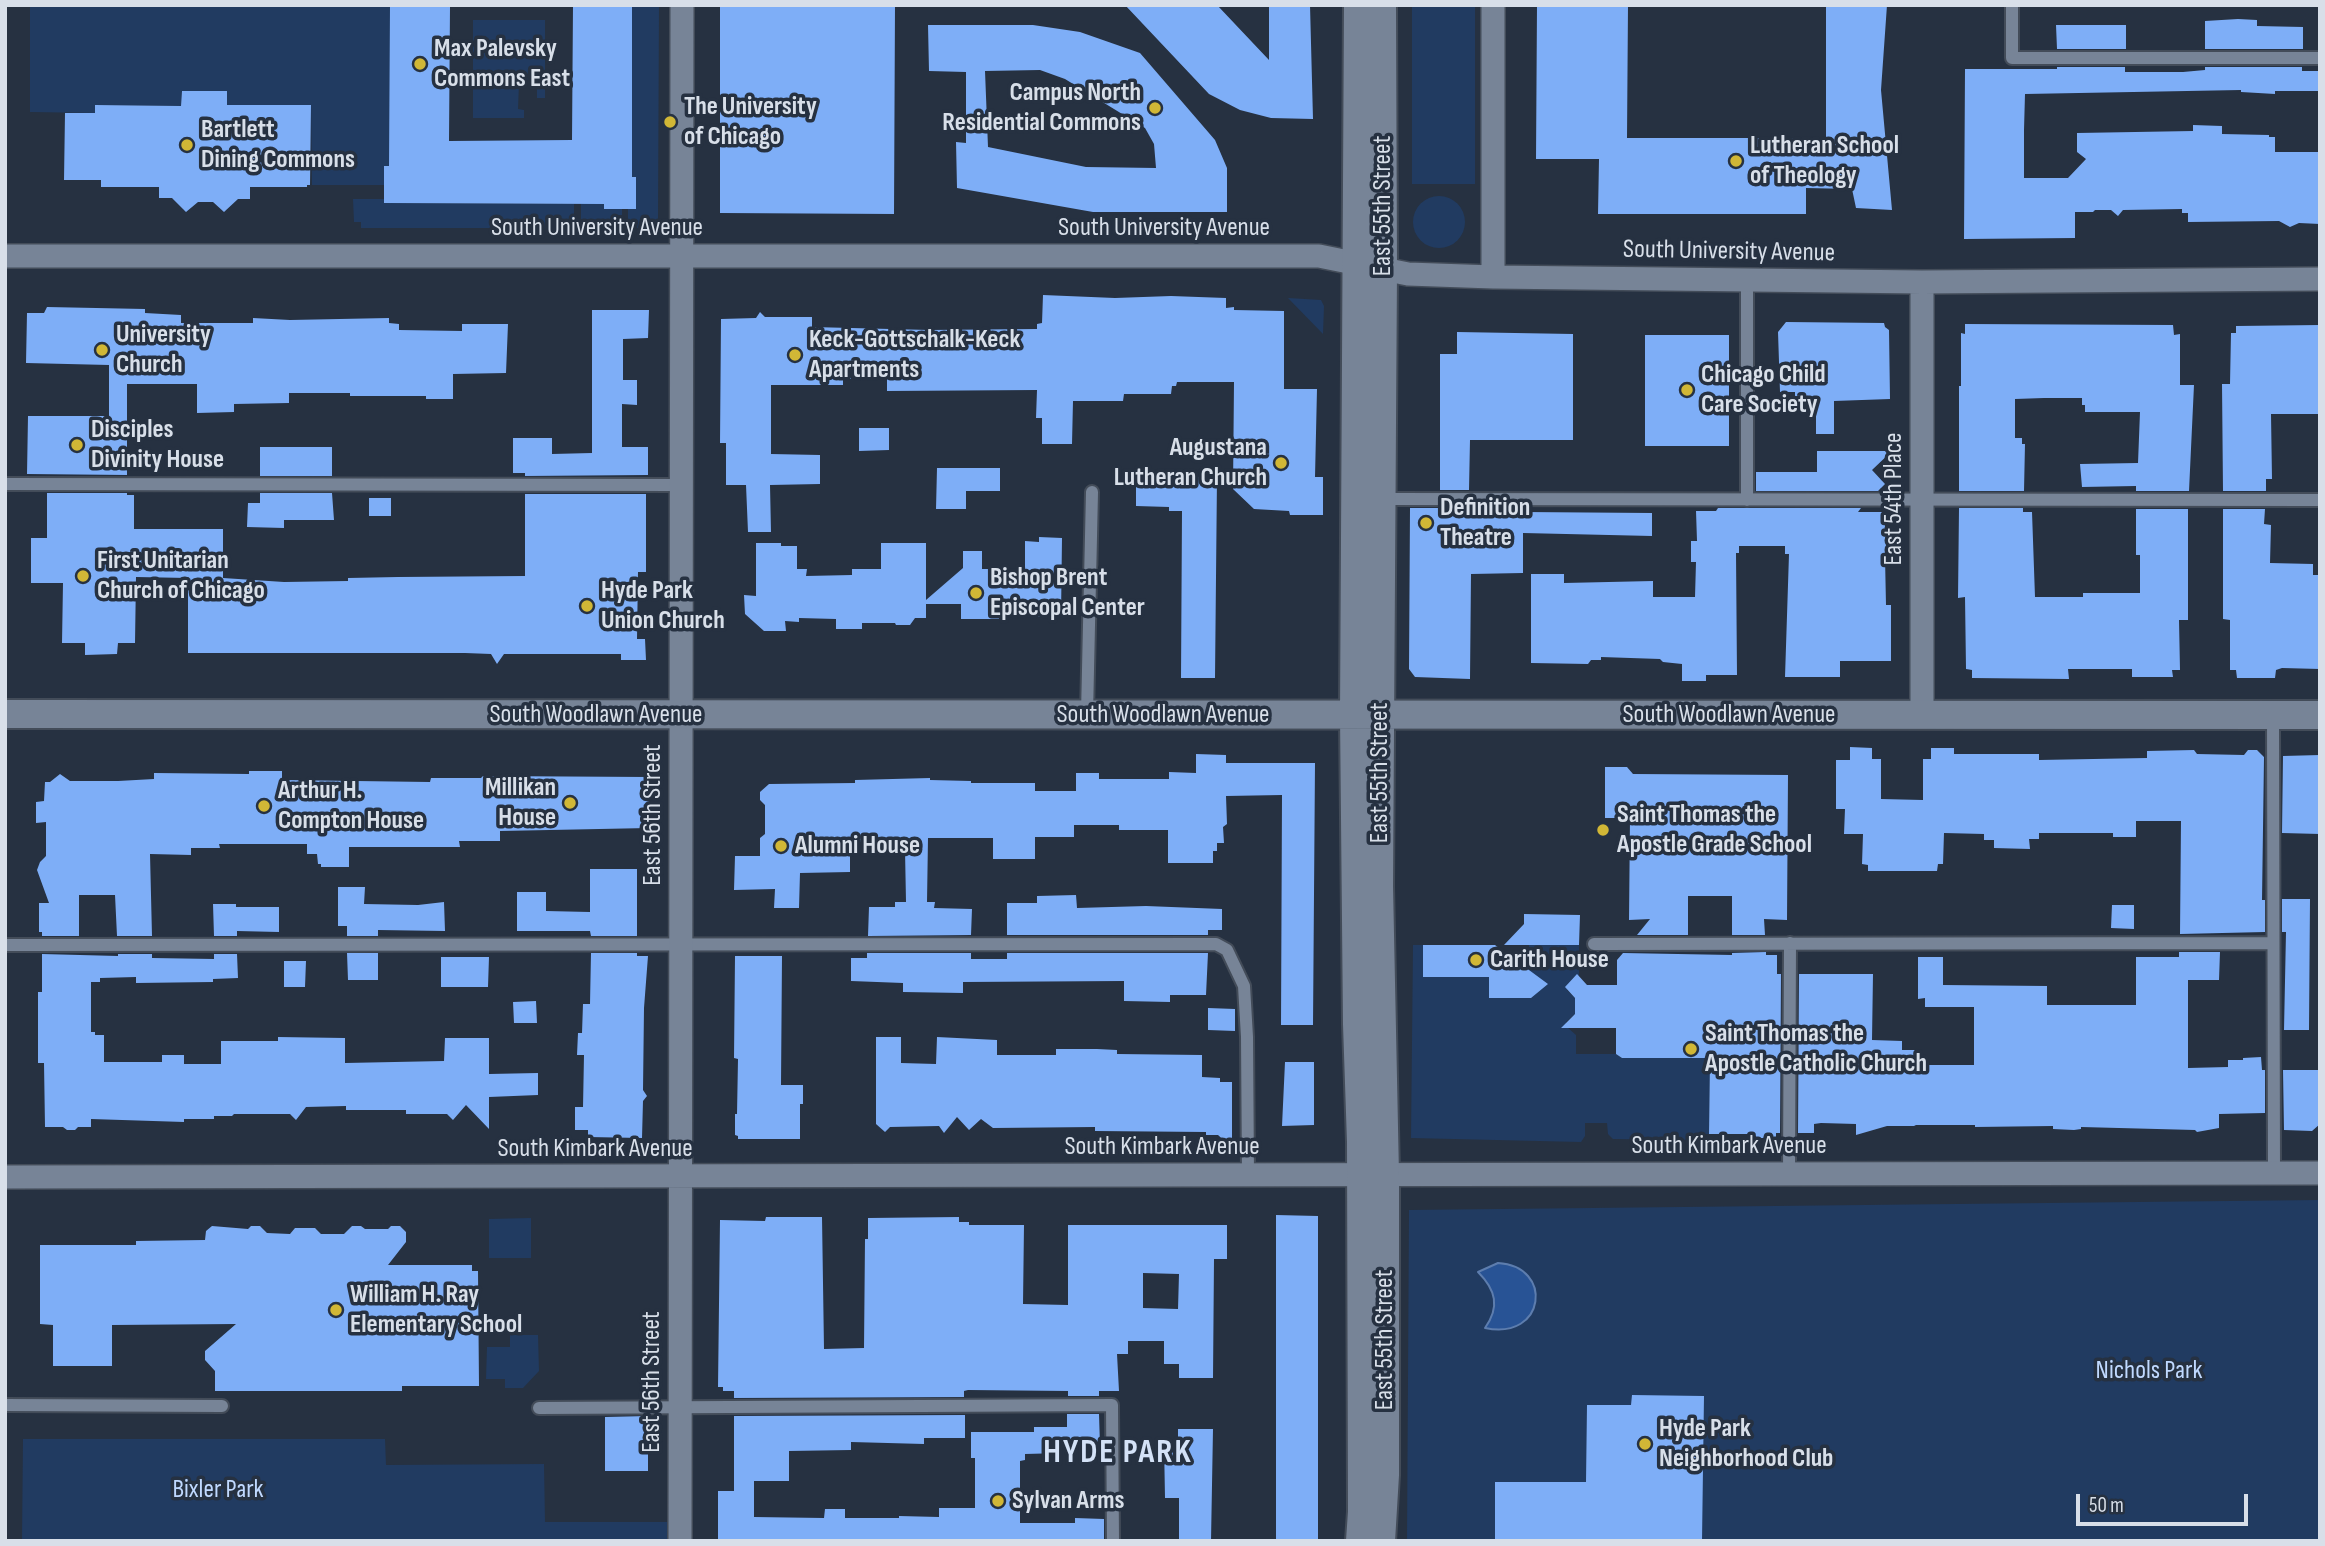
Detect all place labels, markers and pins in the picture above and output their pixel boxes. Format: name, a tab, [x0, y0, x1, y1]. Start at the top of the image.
place label: Max Palevsky Commons East	[434, 33, 570, 94]
marker: Max Palevsky Commons East	[412, 56, 428, 72]
place label: Campus North Residential Commons	[942, 77, 1141, 138]
place label: The University of Chicago	[684, 91, 817, 152]
marker: Campus North Residential Commons	[1147, 100, 1163, 116]
place label: Bartlett Dining Commons	[201, 114, 355, 176]
marker: The University of Chicago	[662, 114, 678, 130]
place label: Lutheran School of Theology	[1750, 130, 1899, 192]
marker: Bartlett Dining Commons	[179, 137, 195, 153]
marker: Lutheran School of Theology	[1728, 153, 1744, 169]
place label: University Church	[116, 319, 211, 380]
place label: Keck-Gottschalk-Keck Apartments	[809, 324, 1020, 386]
marker: University Church	[94, 342, 110, 358]
marker: Keck-Gottschalk-Keck Apartments	[787, 347, 803, 363]
place label: Chicago Child Care Society	[1701, 359, 1826, 420]
marker: Chicago Child Care Society	[1679, 382, 1695, 398]
place label: Disciples Divinity House	[91, 414, 224, 476]
place label: Augustana Lutheran Church	[1114, 432, 1267, 494]
marker: Disciples Divinity House	[69, 437, 85, 453]
marker: Augustana Lutheran Church	[1273, 455, 1289, 471]
place label: Definition Theatre	[1440, 492, 1530, 554]
marker: Definition Theatre	[1418, 515, 1434, 531]
place label: First Unitarian Church of Chicago	[97, 545, 265, 606]
place label: Bishop Brent Episcopal Center	[990, 562, 1145, 624]
marker: First Unitarian Church of Chicago	[75, 568, 91, 584]
place label: Hyde Park Union Church	[601, 575, 725, 636]
marker: Bishop Brent Episcopal Center	[968, 585, 984, 601]
marker: Hyde Park Union Church	[579, 598, 595, 614]
place label: Millikan House	[485, 772, 556, 834]
place label: Arthur H. Compton House	[278, 775, 424, 836]
marker: Millikan House	[562, 795, 578, 811]
marker: Arthur H. Compton House	[256, 798, 272, 814]
place label: Saint Thomas the Apostle Grade School	[1617, 799, 1812, 860]
marker: Saint Thomas the Apostle Grade School	[1595, 822, 1611, 838]
place label: Alumni House	[795, 830, 920, 862]
marker: Alumni House	[773, 838, 789, 854]
place label: Carith House	[1490, 944, 1609, 976]
marker: Carith House	[1468, 952, 1484, 968]
place label: Saint Thomas the Apostle Catholic Church	[1705, 1018, 1927, 1080]
marker: Saint Thomas the Apostle Catholic Church	[1683, 1041, 1699, 1057]
place label: William H. Ray Elementary School	[350, 1279, 522, 1340]
marker: William H. Ray Elementary School	[328, 1302, 344, 1318]
place label: Hyde Park Neighborhood Club	[1659, 1413, 1833, 1474]
marker: Hyde Park Neighborhood Club	[1637, 1436, 1653, 1452]
place label: Sylvan Arms	[1012, 1485, 1124, 1517]
marker: Sylvan Arms	[990, 1493, 1006, 1509]

